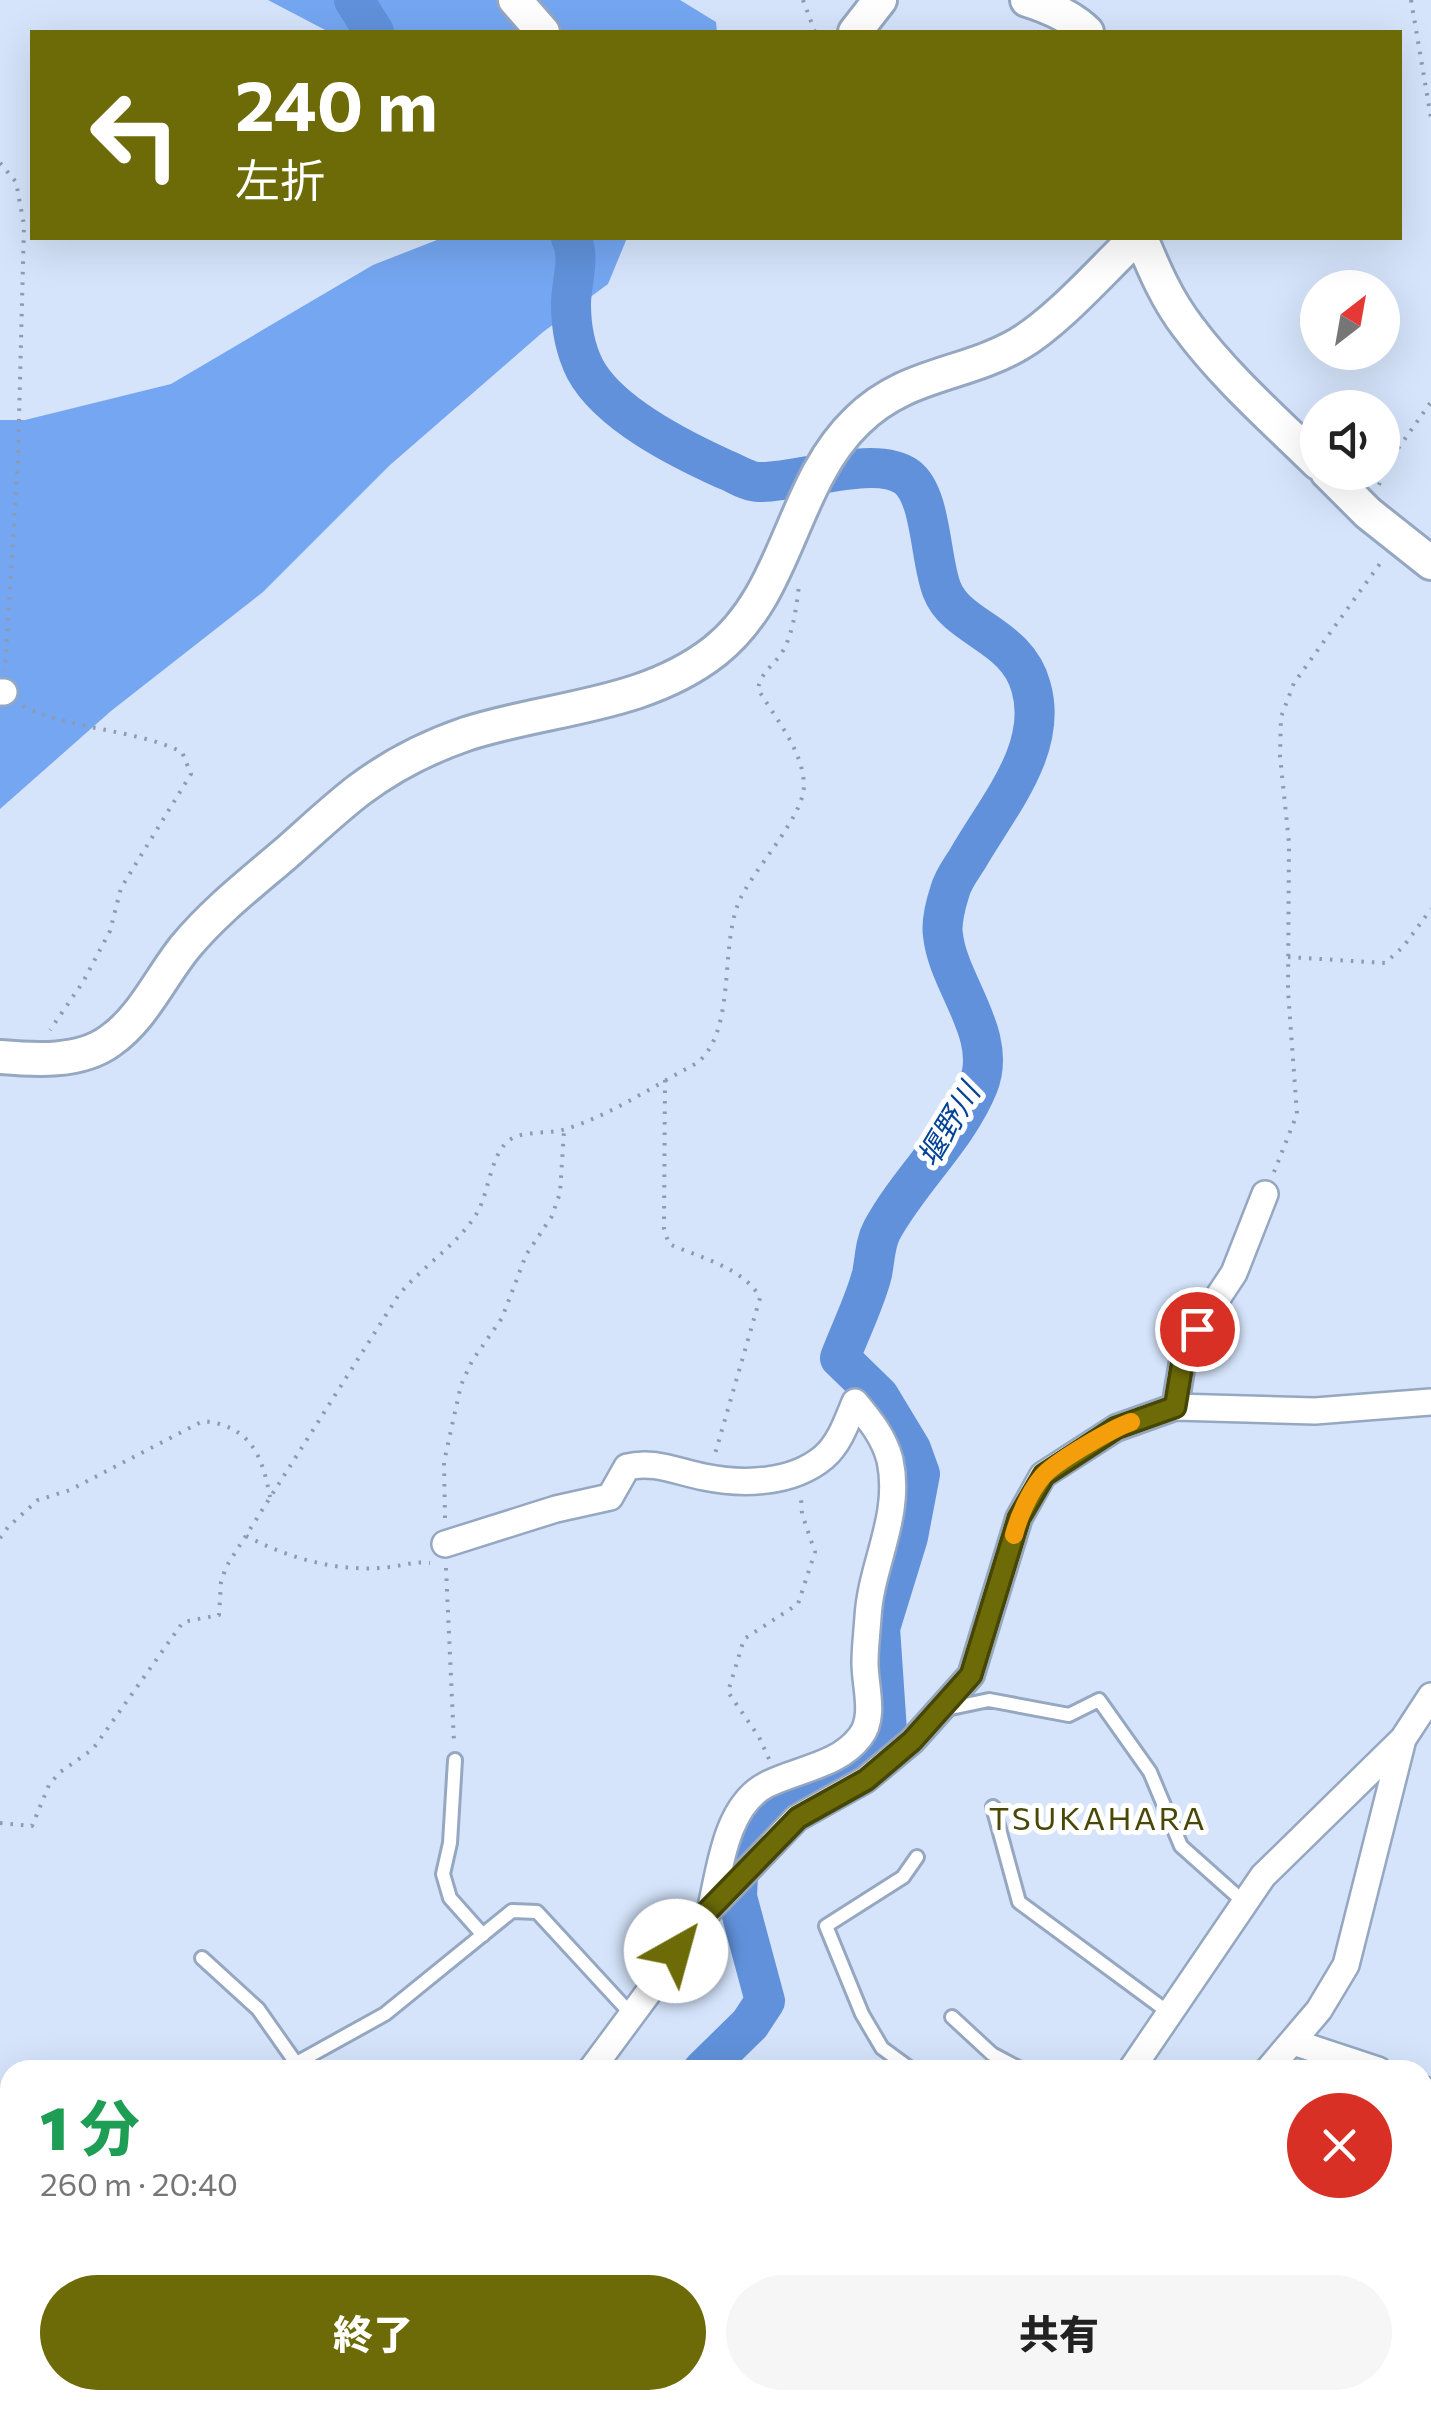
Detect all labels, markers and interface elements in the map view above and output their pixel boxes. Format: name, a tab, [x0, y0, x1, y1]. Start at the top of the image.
text: 240 m	[235, 60, 438, 145]
icon: left	[70, 70, 200, 200]
text: 左折	[235, 151, 325, 206]
north arrow	[1300, 270, 1400, 370]
map controls	[1300, 270, 1400, 490]
button: sound	[1300, 390, 1400, 490]
water label: 堰野川	[908, 1073, 987, 1172]
pin	[1155, 1287, 1240, 1372]
icon: arrive	[1170, 1302, 1225, 1357]
district label: TSUKAHARA	[989, 1797, 1207, 1837]
position arrow	[624, 1899, 728, 2003]
text: 1 分	[40, 2089, 139, 2162]
button: close	[1287, 2093, 1392, 2198]
text: 260 m · 20:40	[40, 2163, 238, 2203]
button: 終了	[40, 2275, 706, 2390]
button: 共有	[726, 2275, 1392, 2390]

